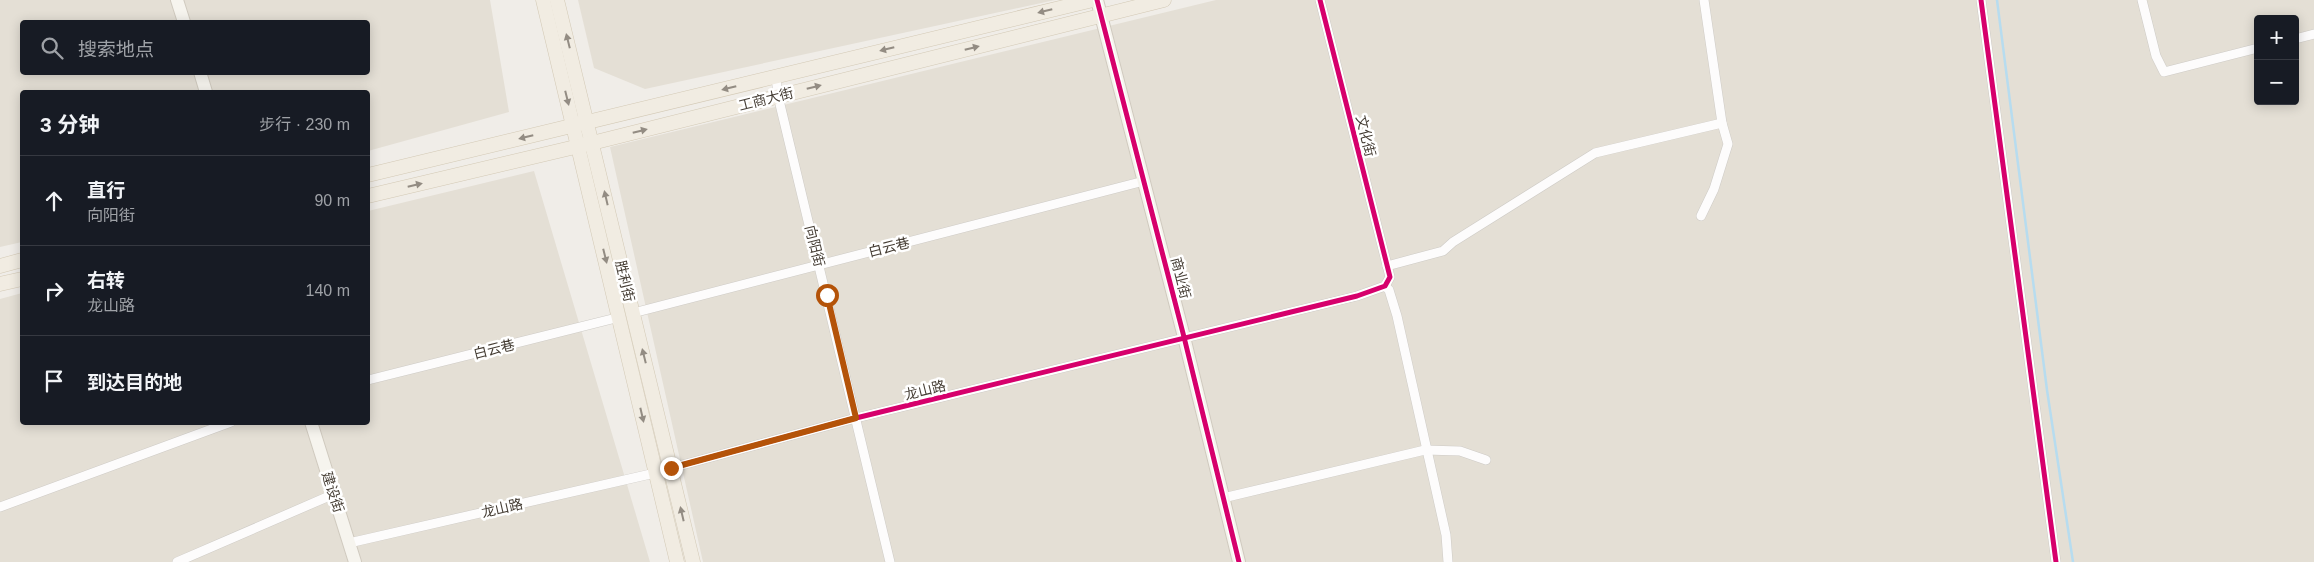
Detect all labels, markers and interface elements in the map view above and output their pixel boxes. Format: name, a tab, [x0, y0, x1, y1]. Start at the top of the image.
one-way arrow	[1038, 7, 1053, 15]
map controls	[2254, 15, 2299, 105]
button: +	[2254, 15, 2299, 60]
search box	[20, 20, 370, 75]
one-way arrow	[563, 33, 571, 48]
icon: search	[38, 34, 66, 62]
text: 搜索地点	[78, 39, 154, 60]
one-way arrow	[965, 44, 980, 52]
one-way arrow	[880, 45, 895, 53]
button: −	[2254, 60, 2299, 105]
one-way arrow	[807, 83, 822, 91]
one-way arrow	[722, 84, 737, 92]
street label: 工商大街	[737, 84, 795, 114]
one-way arrow	[563, 91, 571, 106]
text: 3 分钟	[40, 113, 100, 136]
street label: 文化街	[1353, 114, 1379, 158]
text: 步行 · 230 m	[259, 116, 350, 133]
one-way arrow	[632, 127, 647, 135]
one-way arrow	[518, 133, 533, 141]
text: 直行	[87, 180, 125, 201]
one-way arrow	[407, 181, 422, 189]
icon: ahead	[40, 187, 68, 215]
one-way arrow	[602, 191, 610, 206]
text: 90 m	[314, 192, 350, 209]
text: 向阳街	[87, 207, 135, 224]
street label: 向阳街	[802, 224, 828, 268]
street label: 白云巷	[867, 234, 911, 260]
one-way arrow	[601, 249, 609, 264]
street label: 商业街	[1168, 256, 1194, 300]
street label: 胜利街	[612, 259, 638, 303]
text: 右转	[87, 270, 125, 291]
icon: right	[40, 277, 68, 305]
text: 140 m	[306, 282, 350, 299]
route start	[816, 284, 839, 307]
text: 龙山路	[87, 297, 135, 314]
street label: 白云巷	[472, 336, 516, 362]
one-way arrow	[640, 349, 648, 364]
icon: arrive	[40, 367, 68, 395]
text: 到达目的地	[87, 372, 182, 393]
street label: 龙山路	[903, 377, 947, 403]
one-way arrow	[638, 407, 646, 423]
route end	[660, 457, 683, 480]
street label: 建设街	[319, 470, 347, 514]
street label: 龙山路	[480, 495, 524, 521]
one-way arrow	[678, 507, 686, 522]

